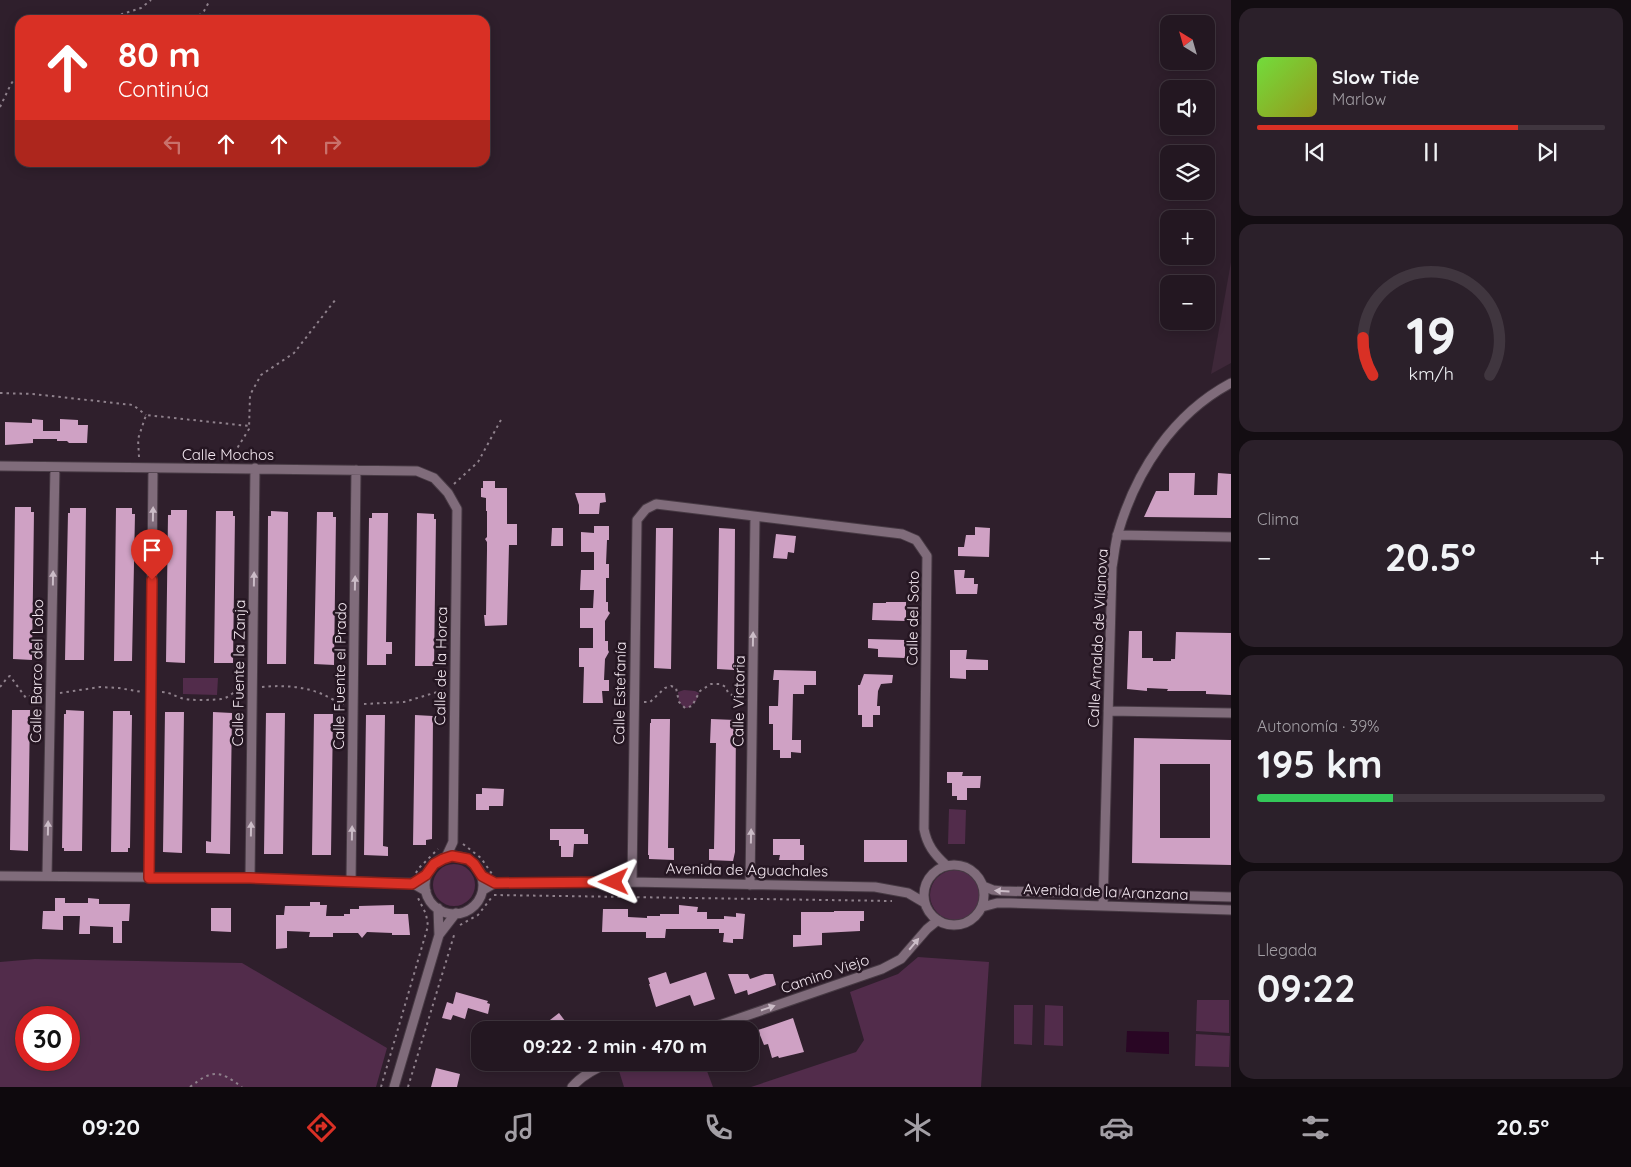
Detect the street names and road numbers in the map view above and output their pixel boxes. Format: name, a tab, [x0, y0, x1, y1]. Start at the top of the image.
street label: Calle Mochos	[182, 445, 274, 464]
street label: Calle Arnaldo de Vilanova	[1083, 548, 1112, 728]
street label: Calle del Soto	[902, 570, 923, 666]
street label: Calle Barco del Lobo	[26, 599, 47, 743]
street label: Calle Fuente la Zanja	[228, 599, 249, 747]
street label: Calle Fuente el Prado	[329, 602, 350, 750]
street label: Calle de la Horca	[430, 606, 451, 725]
street label: Calle Estefanía	[609, 641, 630, 745]
street label: Calle Victoria	[728, 655, 749, 747]
street label: Avenida de Aguachales	[666, 859, 828, 880]
street label: Avenida de la Aranzana	[1023, 879, 1189, 904]
street label: Camino Viejo	[778, 950, 872, 998]

